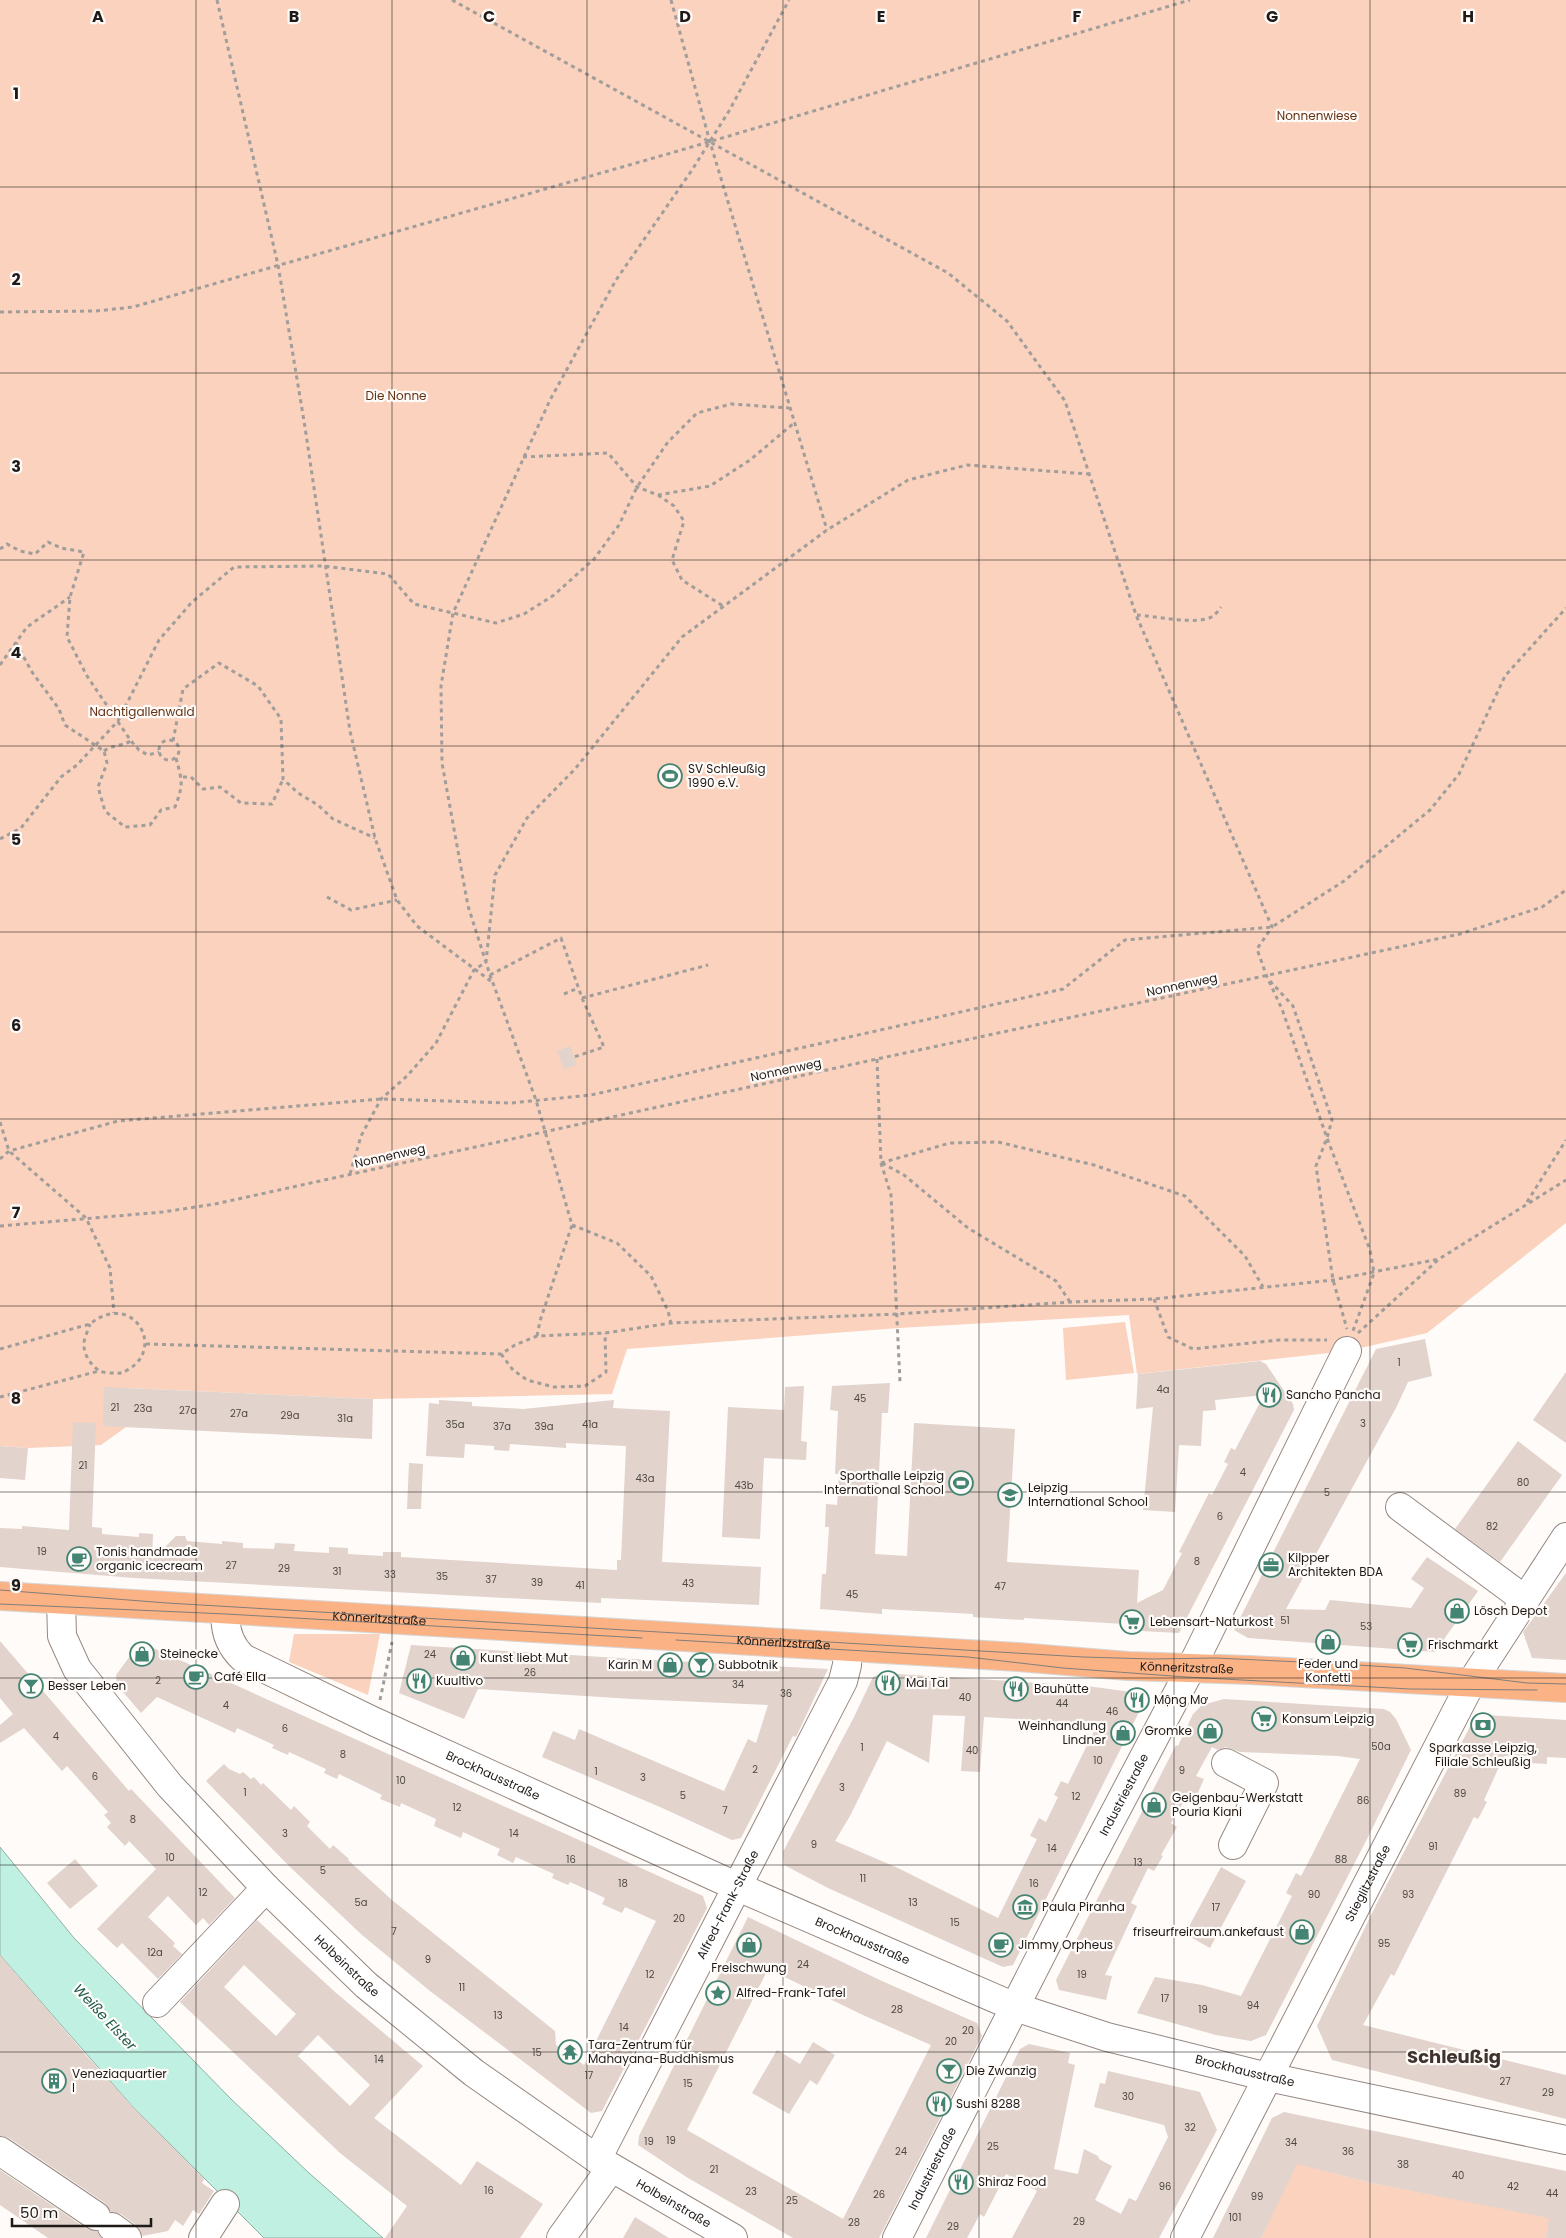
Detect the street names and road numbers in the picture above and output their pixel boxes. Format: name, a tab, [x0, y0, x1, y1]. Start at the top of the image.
street label: Nonnenweg	[1145, 969, 1219, 1000]
street label: Nonnenweg	[749, 1054, 823, 1085]
street label: Nonnenweg	[353, 1139, 427, 1172]
street label: Könneritzstraße	[332, 1607, 427, 1630]
street label: Könneritzstraße	[736, 1631, 831, 1654]
street label: Könneritzstraße	[1140, 1657, 1234, 1677]
street label: Brockhausstraße	[443, 1746, 543, 1804]
street label: Industriestraße	[1095, 1750, 1152, 1839]
street label: Stieglitzstraße	[1340, 1842, 1394, 1925]
street label: Alfred-Frank-Straße	[692, 1847, 763, 1962]
street label: Brockhausstraße	[813, 1912, 913, 1968]
street label: Holbeinstraße	[311, 1930, 383, 2001]
street label: Brockhausstraße	[1194, 2050, 1296, 2090]
street label: Industriestraße	[904, 2124, 960, 2213]
street label: Holbeinstraße	[633, 2175, 714, 2231]

